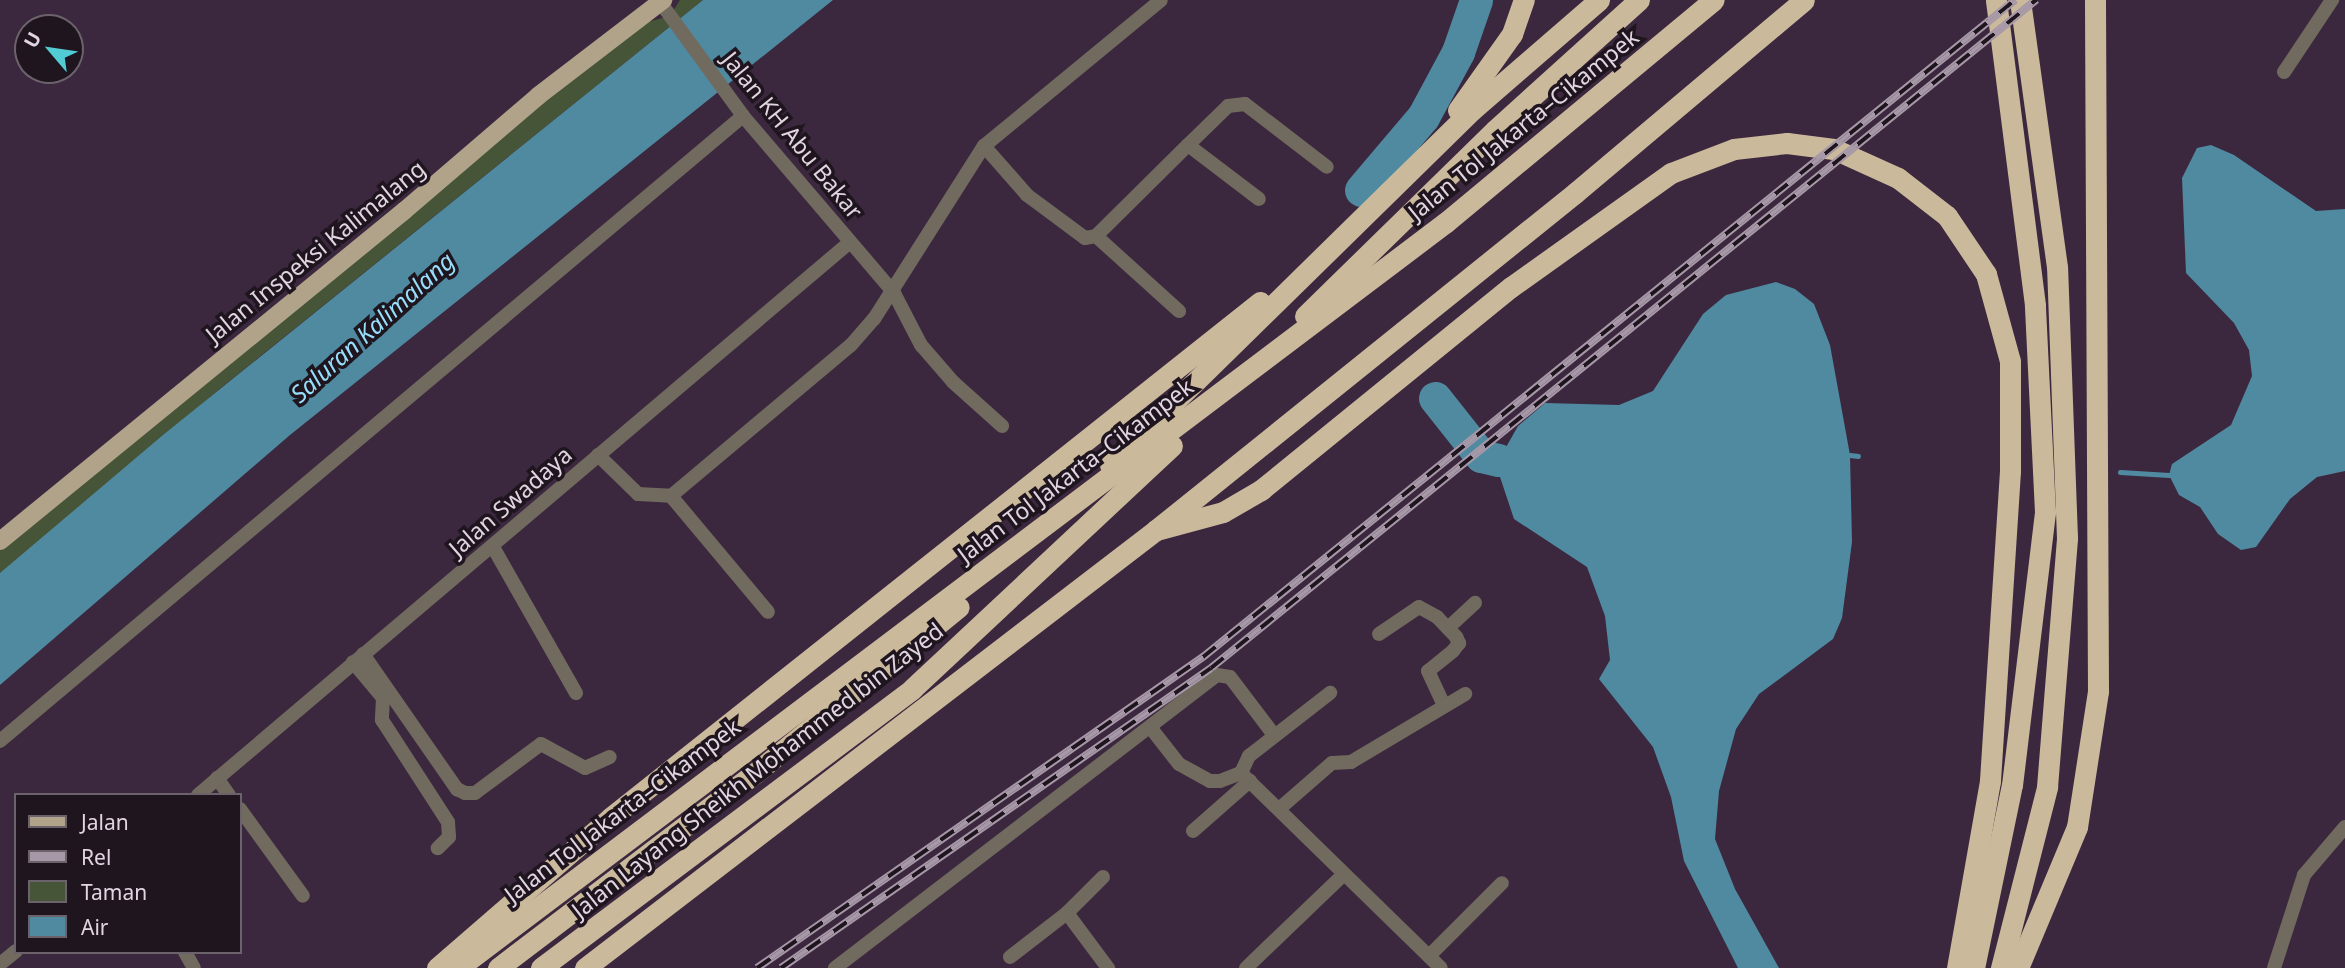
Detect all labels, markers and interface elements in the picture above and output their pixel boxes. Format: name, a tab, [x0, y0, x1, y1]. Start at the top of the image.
north arrow	[14, 14, 84, 84]
street label: Jalan Tol Jakarta–Cikampek	[1402, 23, 1644, 225]
text: U	[18, 27, 47, 52]
street label: Jalan KH Abu Bakar	[717, 46, 869, 224]
street label: Jalan Inspeksi Kalimalang	[200, 154, 430, 348]
water label: Saluran Kalimalang	[284, 246, 460, 408]
street label: Jalan Tol Jakarta–Cikampek	[952, 372, 1198, 568]
street label: Jalan Swadaya	[443, 440, 577, 562]
street label: Jalan Layang Sheikh Mohammed bin Zayed	[566, 616, 948, 924]
street label: Jalan Tol Jakarta–Cikampek	[499, 712, 745, 908]
legend	[14, 793, 242, 954]
text: Jalan	[81, 808, 129, 836]
text: Rel	[81, 843, 111, 871]
text: Taman	[81, 878, 147, 906]
text: Air	[81, 913, 109, 941]

